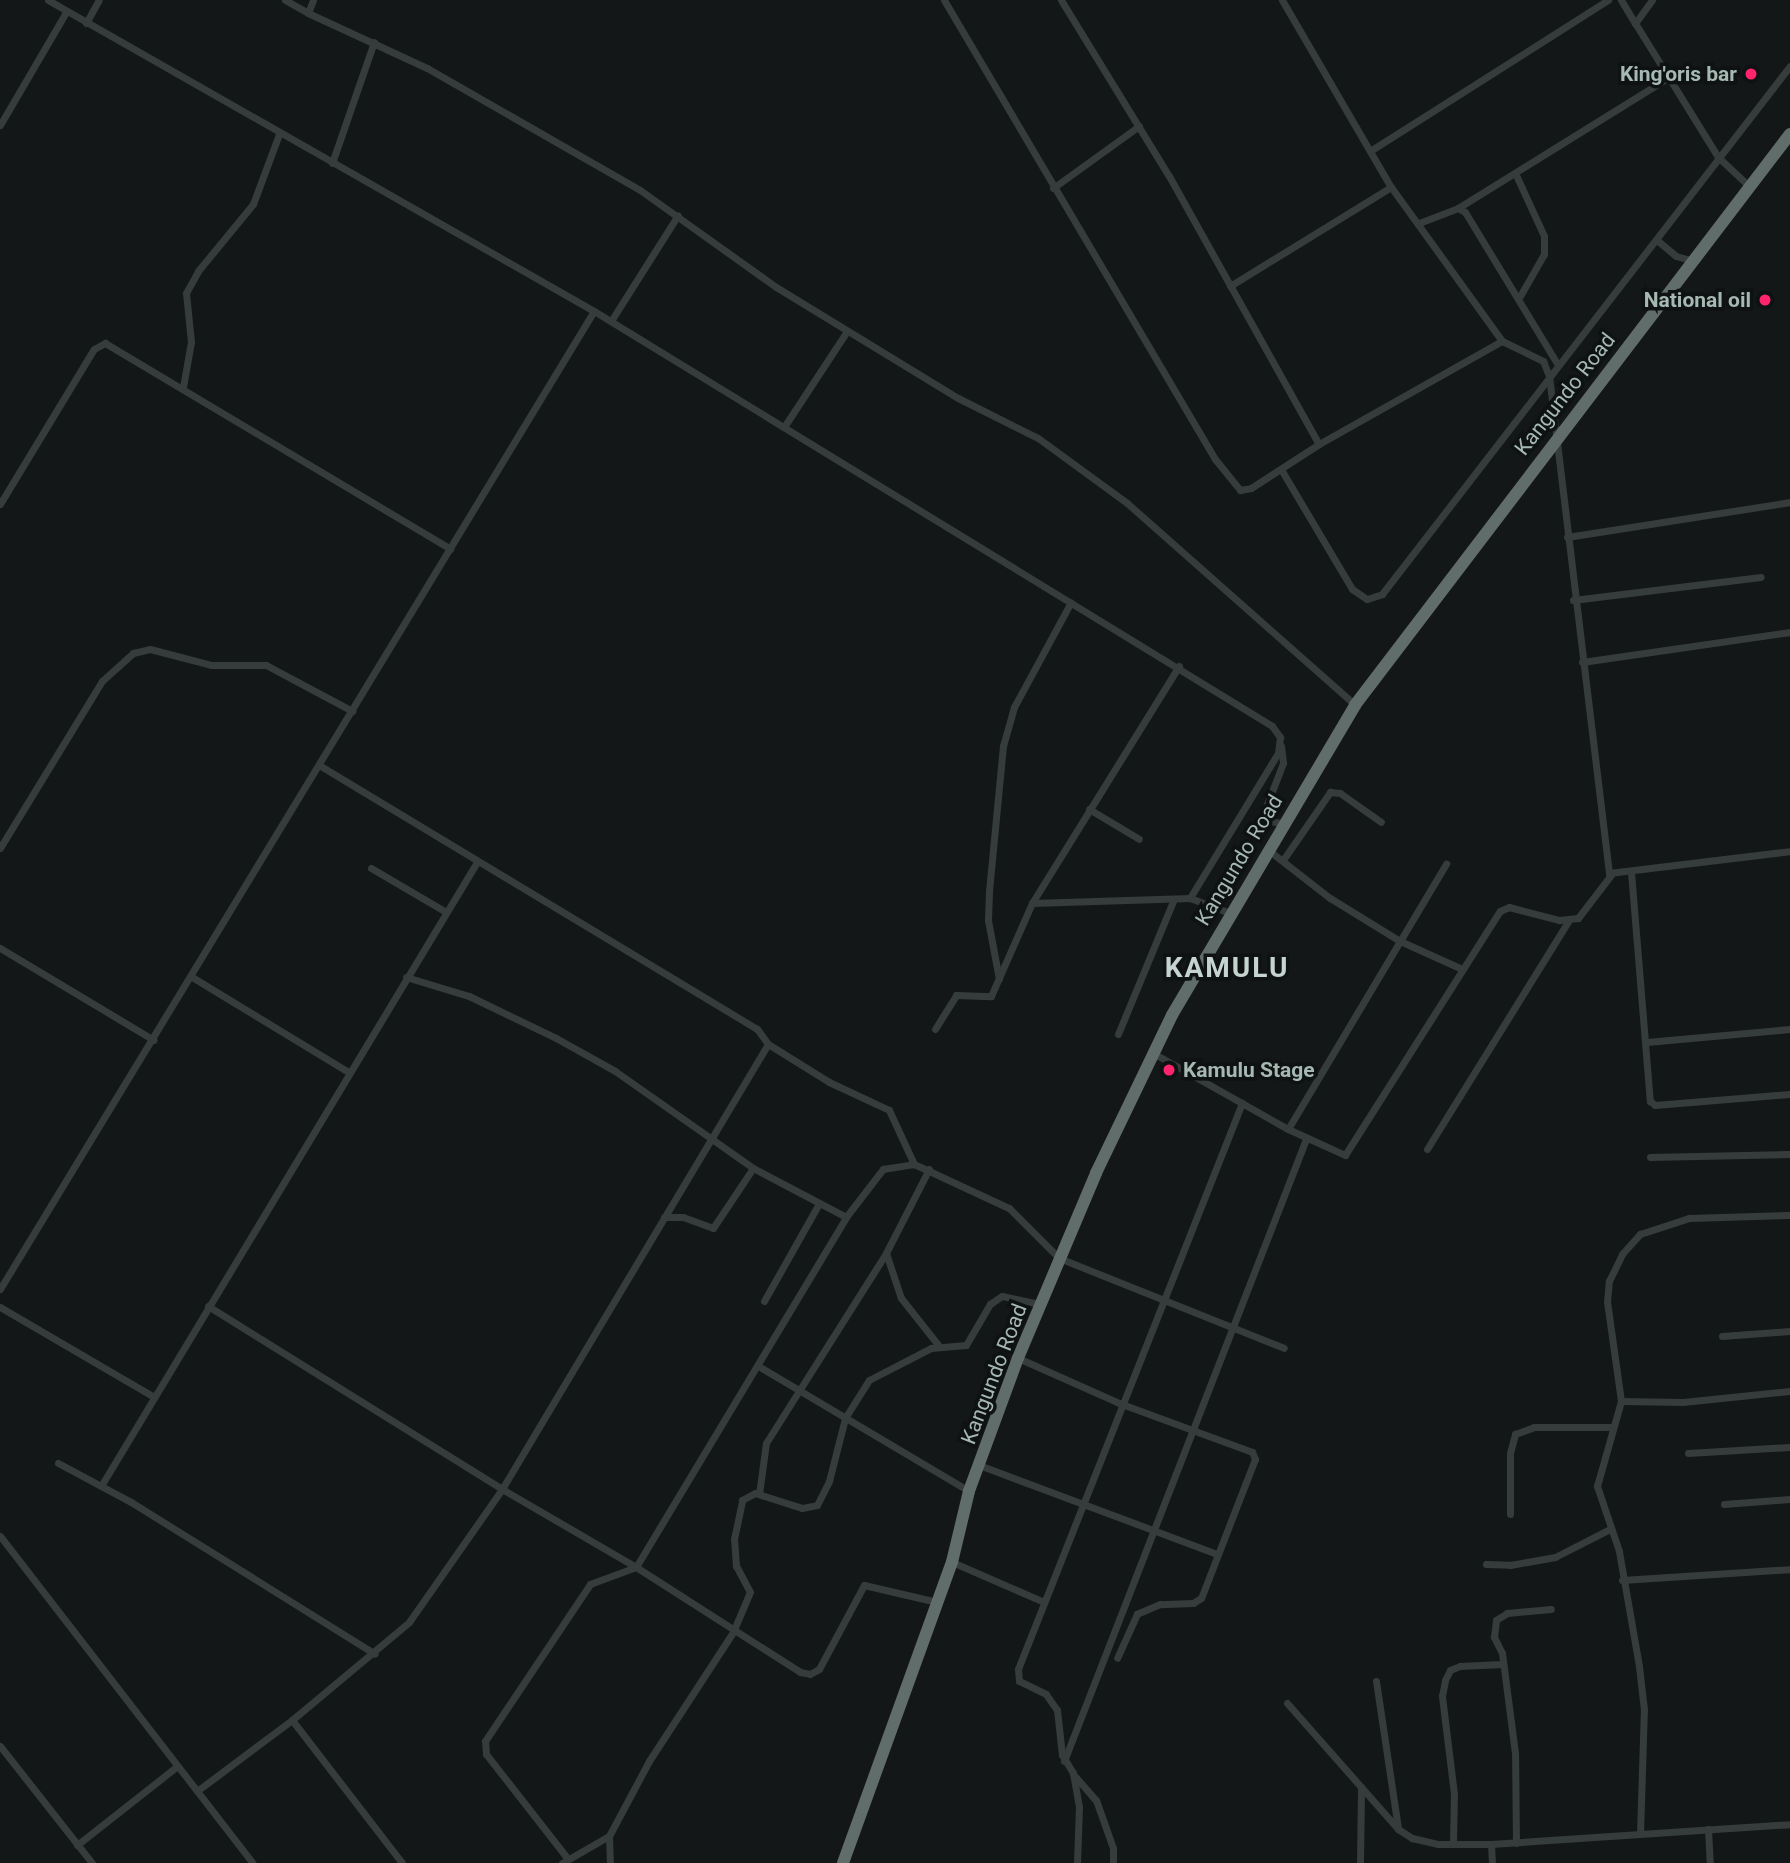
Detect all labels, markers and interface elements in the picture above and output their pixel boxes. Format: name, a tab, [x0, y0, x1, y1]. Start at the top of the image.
place label: King'oris bar	[1620, 61, 1737, 87]
marker: King'oris bar	[1743, 66, 1759, 82]
place label: National oil	[1644, 287, 1751, 313]
marker: National oil	[1757, 292, 1773, 308]
street label: Kangundo Road	[1509, 328, 1621, 460]
street label: Kangundo Road	[1190, 790, 1288, 930]
district label: KAMULU	[1165, 951, 1289, 985]
place label: Kamulu Stage	[1183, 1057, 1315, 1083]
marker: Kamulu Stage	[1161, 1062, 1177, 1078]
street label: Kangundo Road	[956, 1300, 1032, 1448]

